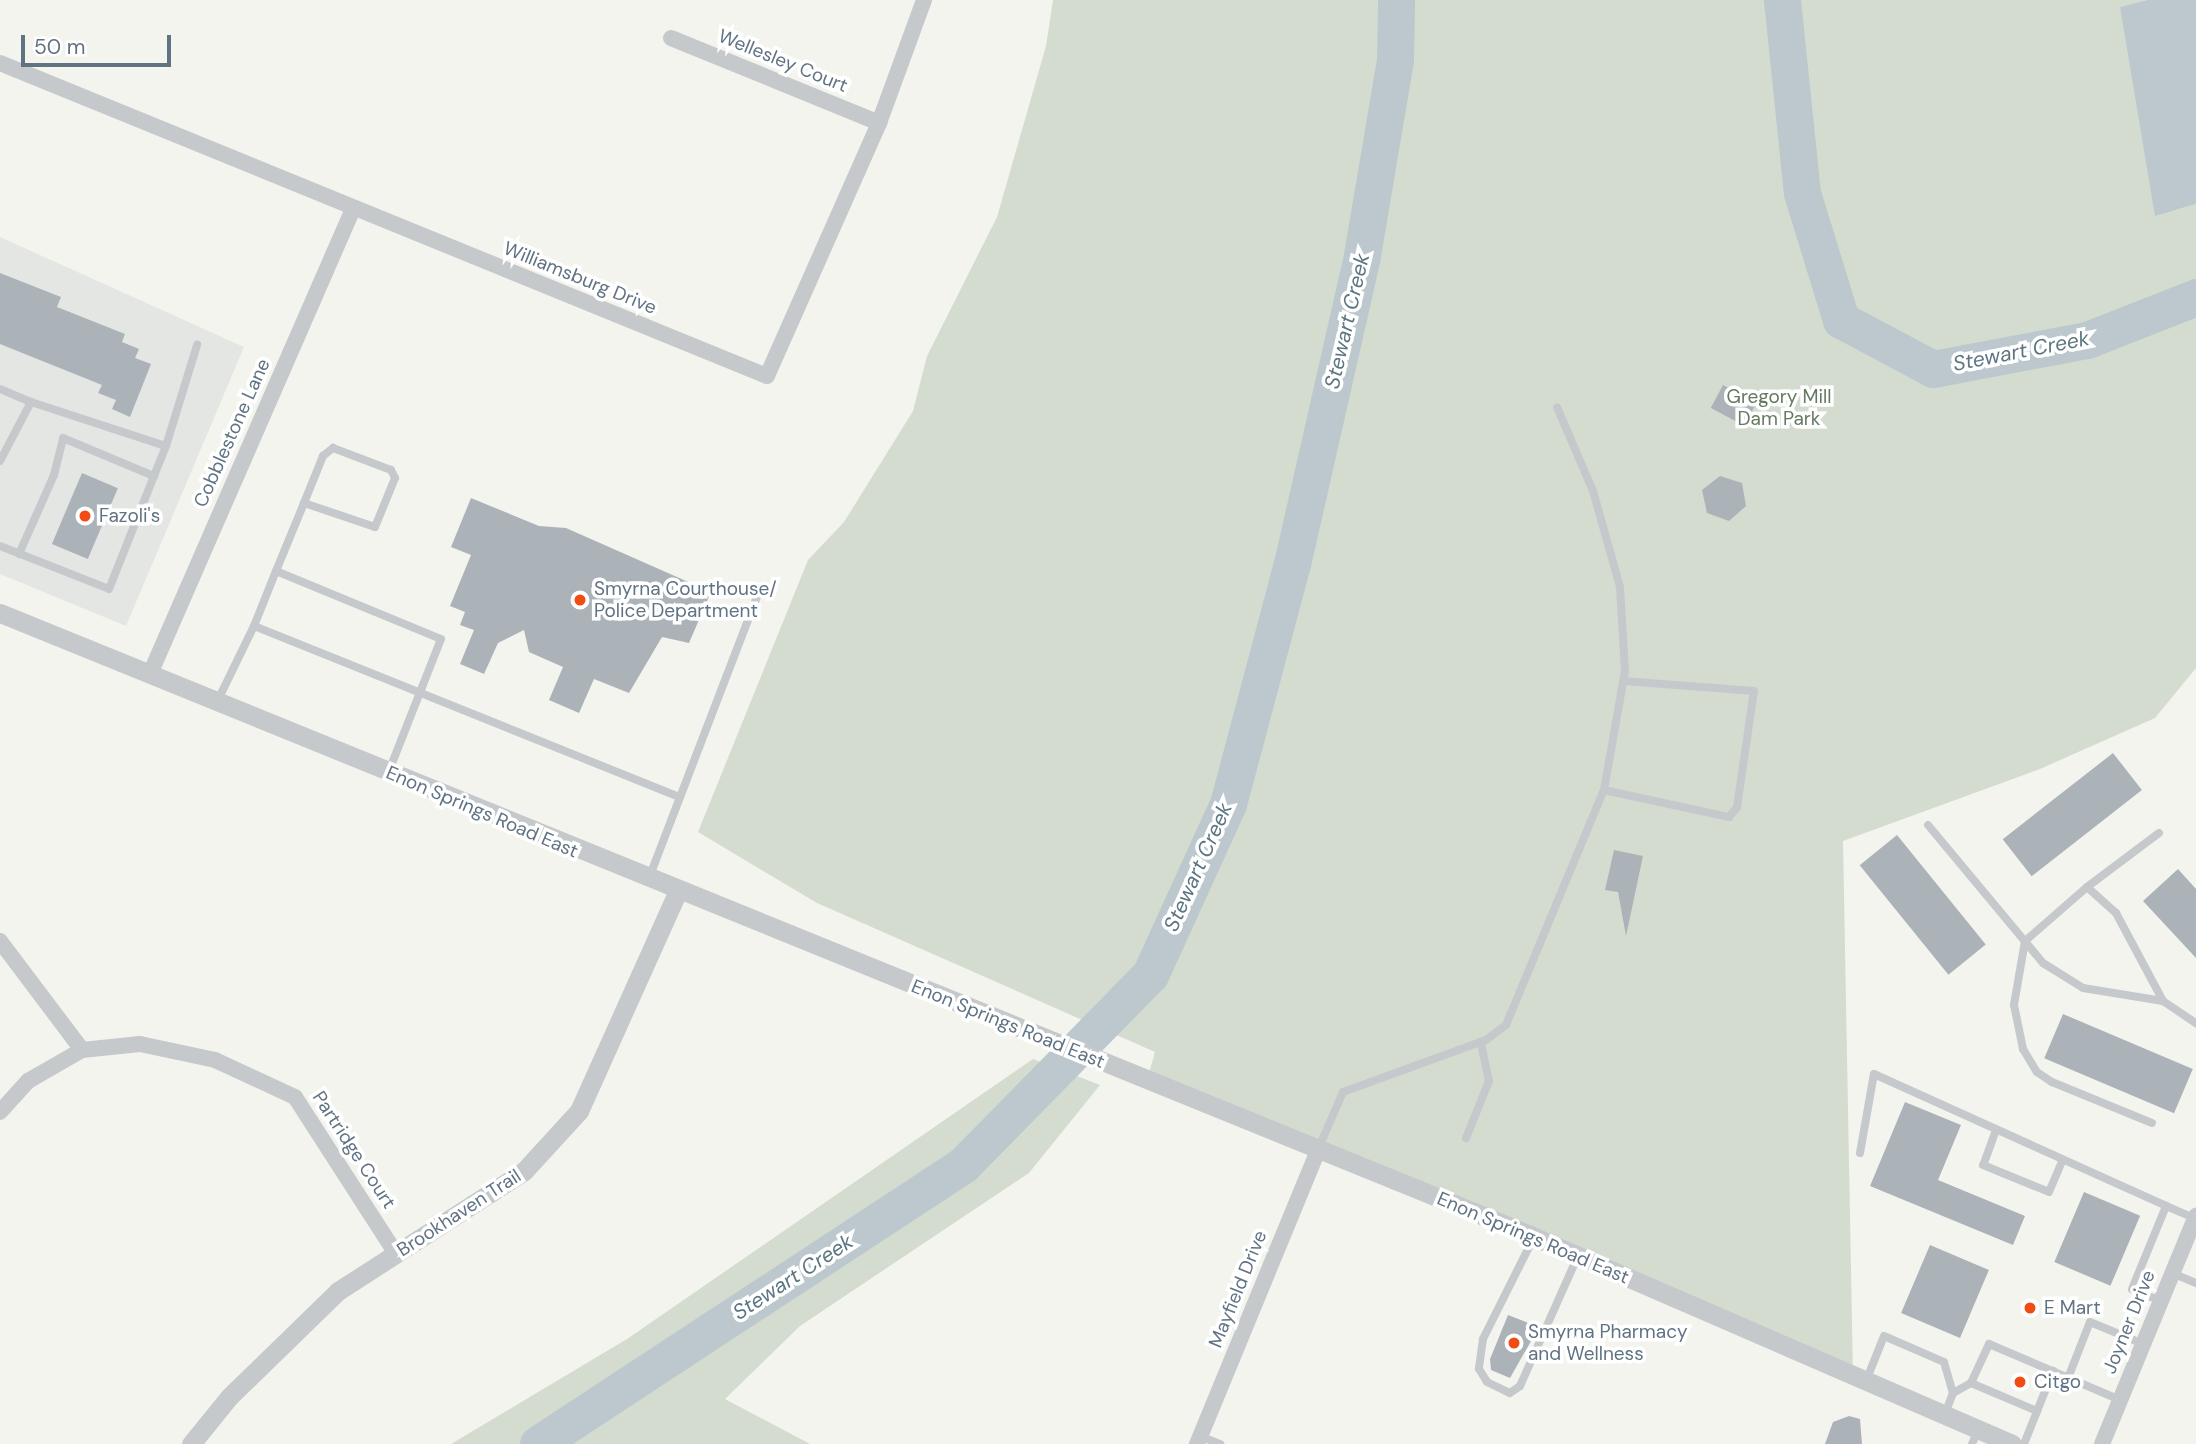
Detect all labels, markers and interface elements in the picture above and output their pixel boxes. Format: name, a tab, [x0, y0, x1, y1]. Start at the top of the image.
scale bar	[24, 21, 175, 65]
street label: Wellesley Court	[715, 25, 851, 97]
text: 50 m	[34, 33, 85, 61]
street label: Williamsburg Drive	[500, 237, 660, 319]
water label: Stewart Creek	[1319, 251, 1375, 391]
water label: Stewart Creek	[1951, 325, 2091, 377]
street label: Cobblestone Lane	[189, 355, 275, 511]
park label: Gregory Mill Dam Park	[1727, 386, 1831, 430]
place label: Fazoli's	[99, 505, 160, 527]
marker: Fazoli's	[77, 508, 93, 524]
place label: Smyrna Courthouse/ Police Department	[594, 578, 777, 622]
marker: Smyrna Courthouse/ Police Department	[572, 592, 588, 608]
street label: Enon Springs Road East	[383, 761, 581, 863]
water label: Stewart Creek	[1158, 799, 1238, 935]
street label: Enon Springs Road East	[908, 975, 1108, 1073]
street label: Partridge Court	[308, 1087, 400, 1213]
street label: Brookhaven Trail	[393, 1164, 525, 1262]
street label: Enon Springs Road East	[1434, 1187, 1632, 1289]
street label: Mayfield Drive	[1204, 1227, 1272, 1351]
water label: Stewart Creek	[728, 1229, 858, 1325]
street label: Joyner Drive	[2098, 1267, 2160, 1377]
place label: E Mart	[2044, 1297, 2101, 1319]
marker: E Mart	[2022, 1300, 2038, 1316]
place label: Smyrna Pharmacy and Wellness	[1528, 1321, 1688, 1365]
marker: Smyrna Pharmacy and Wellness	[1506, 1335, 1522, 1351]
place label: Citgo	[2034, 1371, 2081, 1393]
marker: Citgo	[2012, 1374, 2028, 1390]

